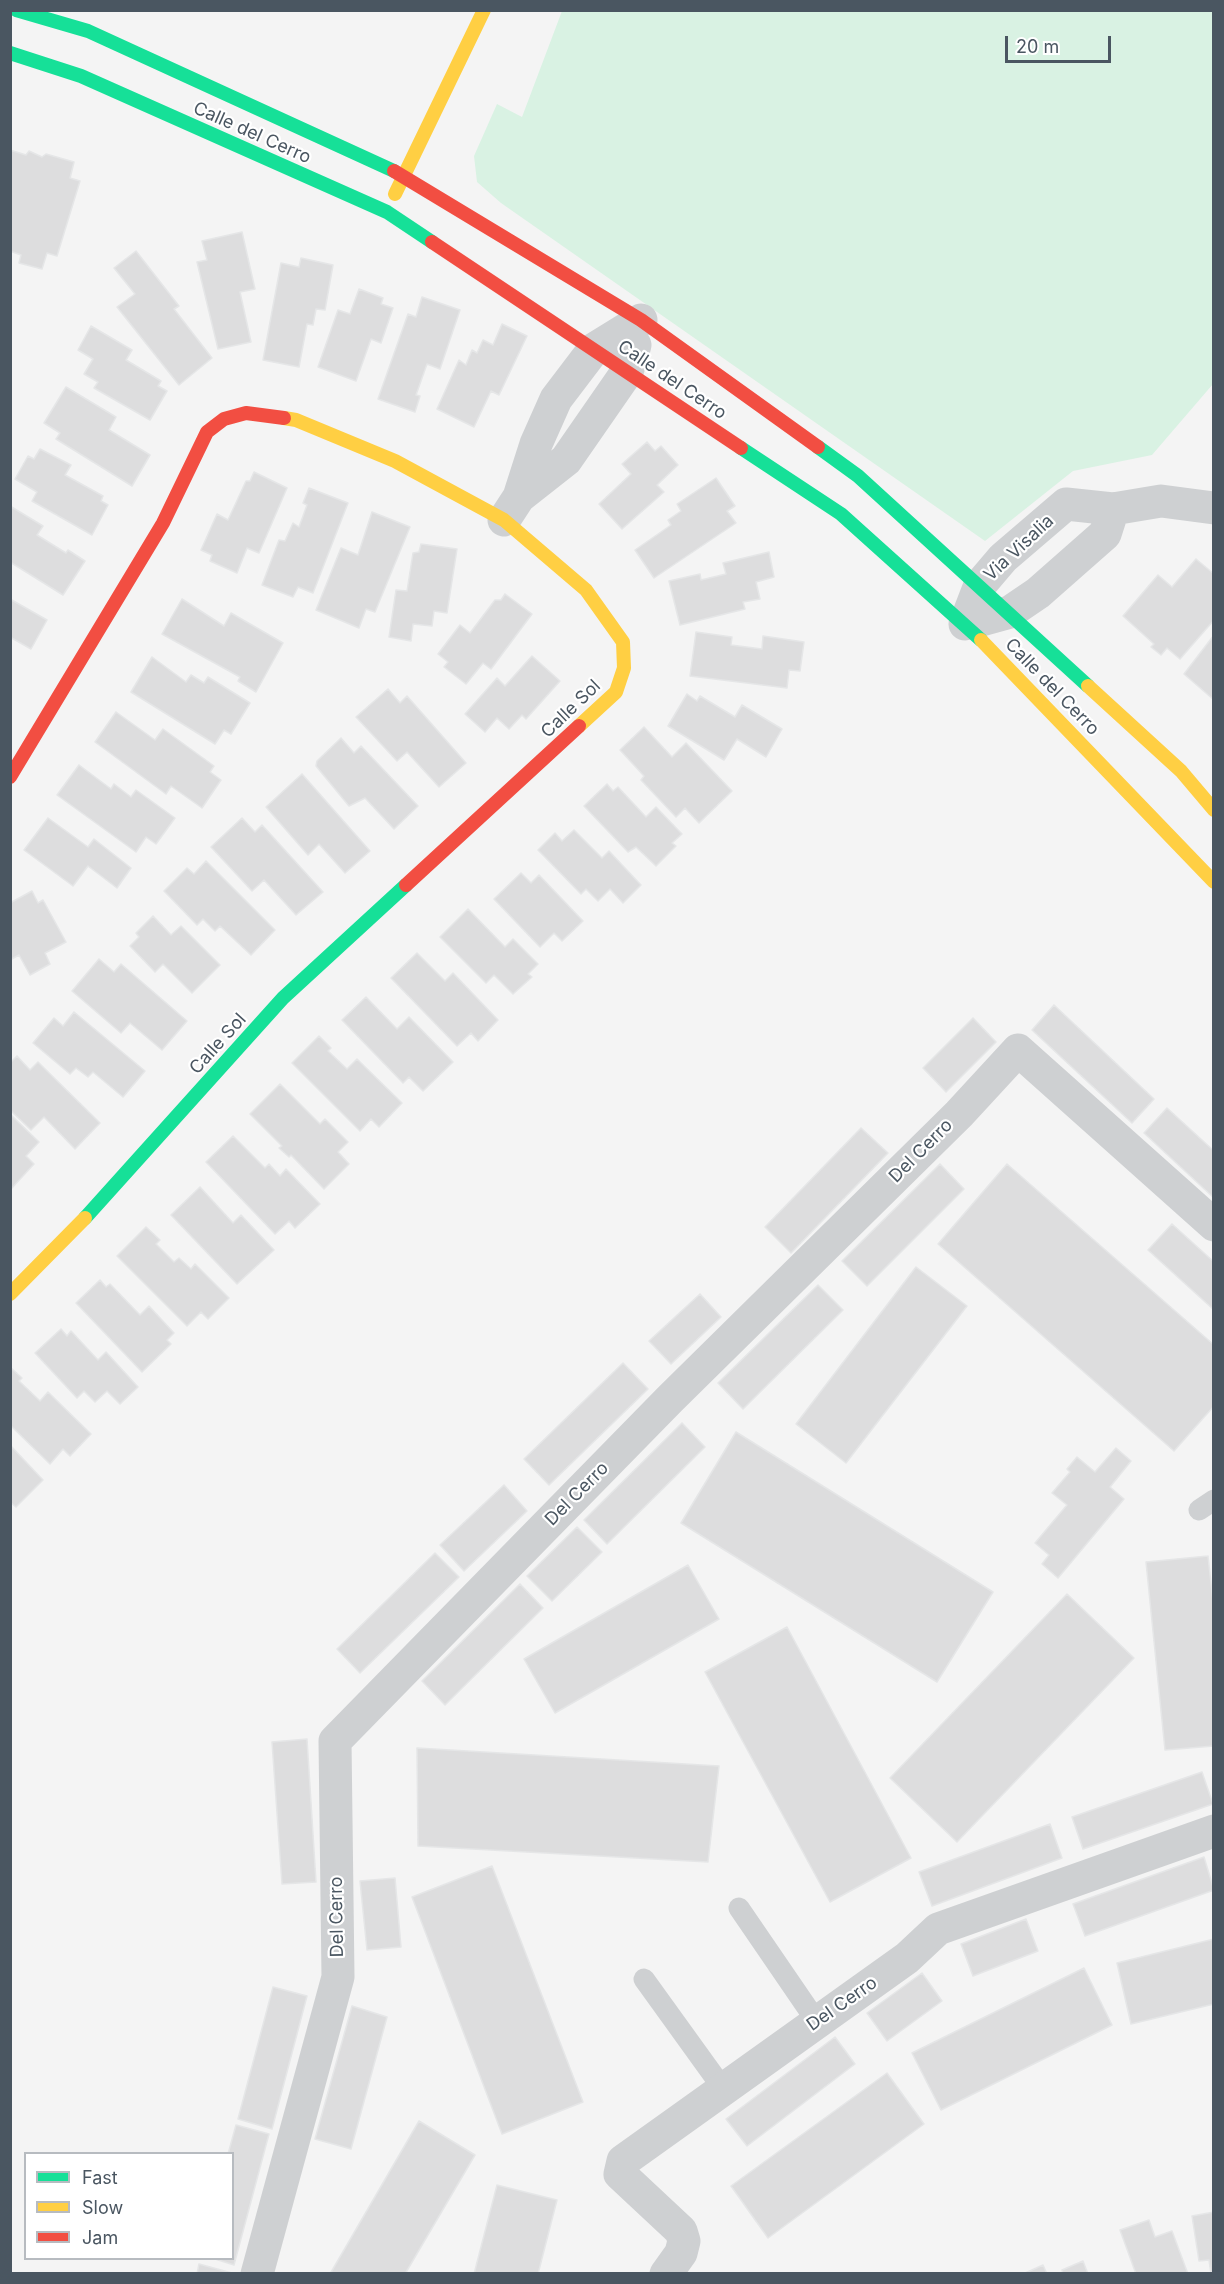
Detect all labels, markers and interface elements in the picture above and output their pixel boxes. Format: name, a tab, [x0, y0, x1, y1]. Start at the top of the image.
scale bar	[1008, 24, 1114, 62]
text: 20 m	[1016, 36, 1059, 57]
street label: Calle del Cerro	[190, 97, 314, 169]
street label: Calle del Cerro	[614, 336, 730, 424]
street label: Via Visalia	[980, 510, 1058, 586]
street label: Calle del Cerro	[1000, 634, 1104, 740]
street label: Calle Sol	[537, 675, 605, 743]
street label: Calle Sol	[185, 1009, 251, 1079]
street label: Del Cerro	[885, 1115, 957, 1187]
street label: Del Cerro	[541, 1458, 613, 1530]
street label: Del Cerro	[325, 1876, 349, 1958]
street label: Del Cerro	[803, 1972, 881, 2036]
legend	[24, 2152, 234, 2260]
text: Fast	[82, 2167, 118, 2188]
text: Slow	[82, 2197, 123, 2218]
text: Jam	[82, 2227, 118, 2248]

